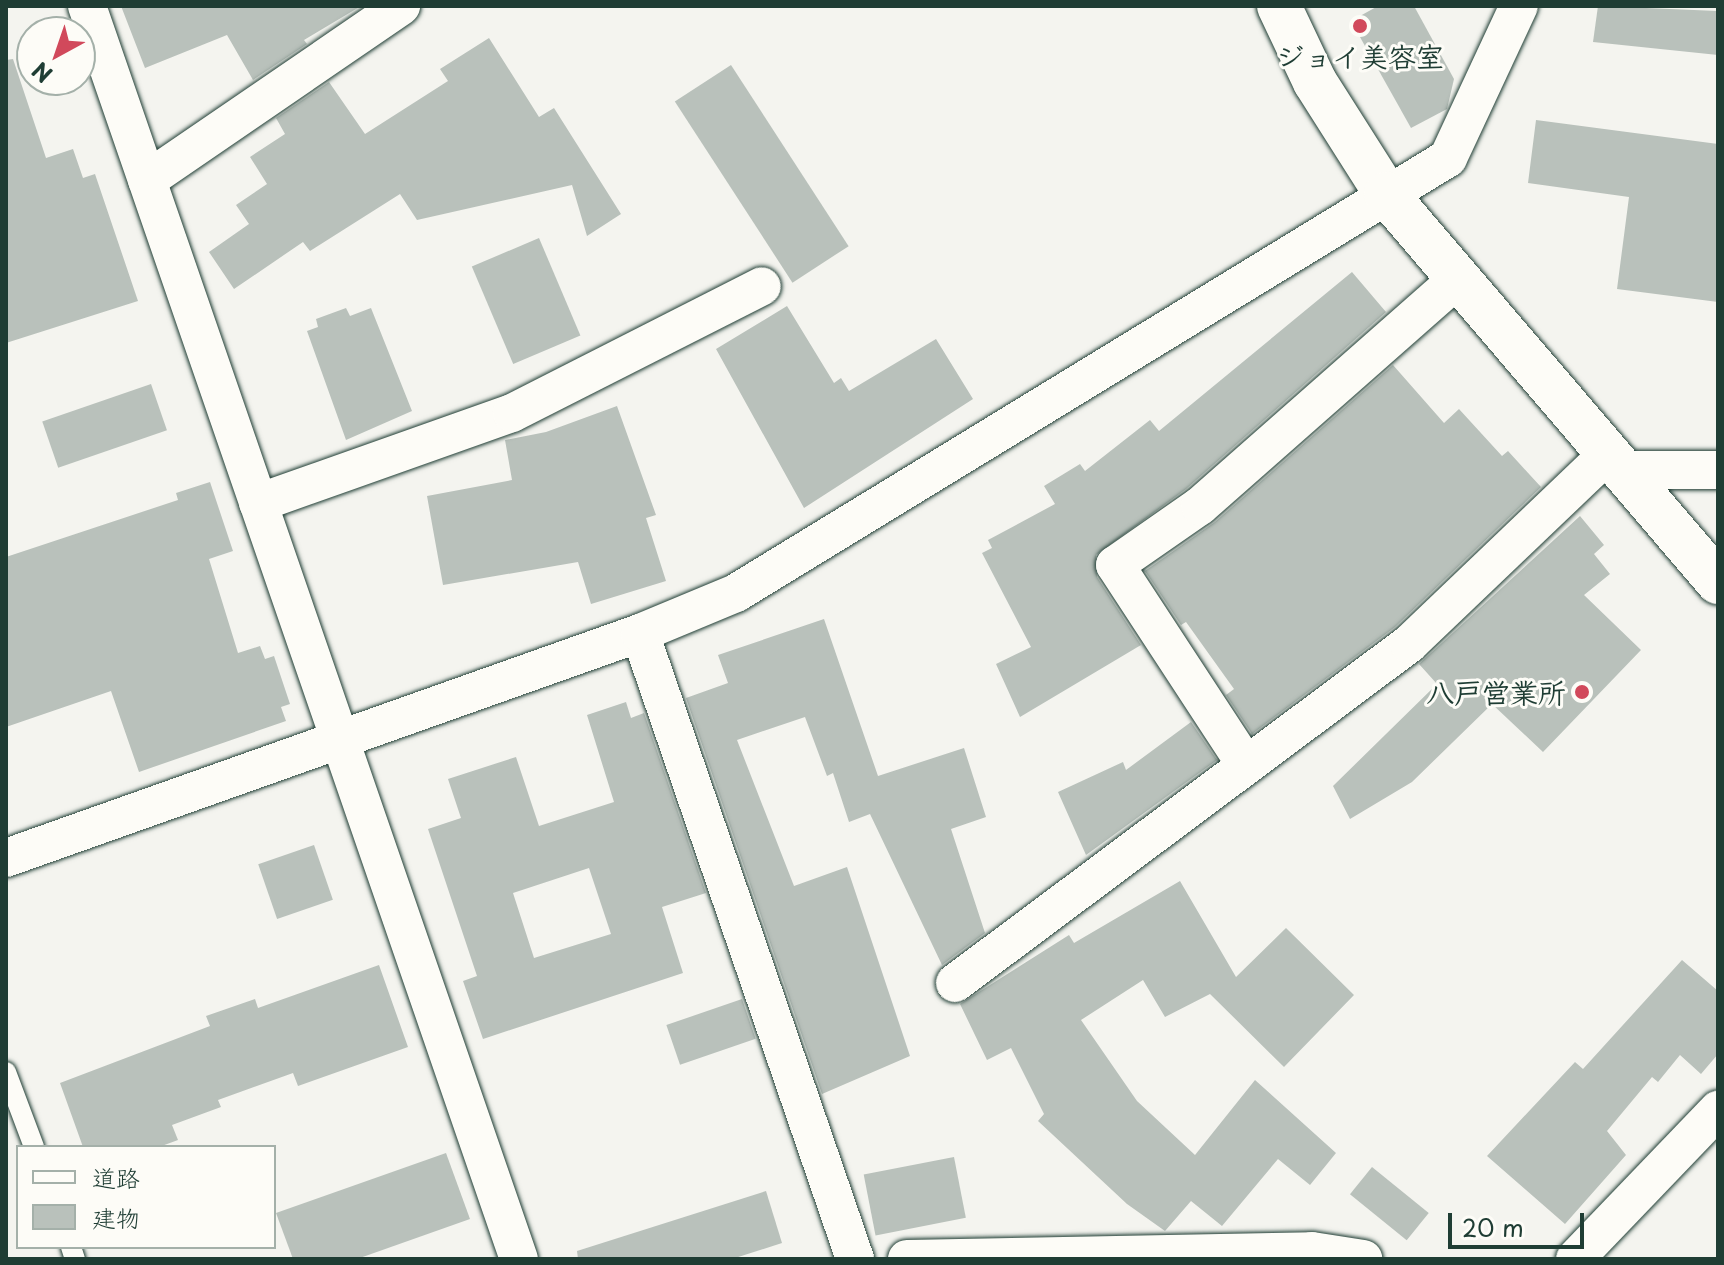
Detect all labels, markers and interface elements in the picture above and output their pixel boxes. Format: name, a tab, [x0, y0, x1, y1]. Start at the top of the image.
north arrow	[16, 16, 96, 96]
marker: ジョイ美容室	[1351, 17, 1369, 35]
place label: ジョイ美容室	[1276, 39, 1444, 73]
text: N	[24, 55, 59, 91]
place label: 八戸営業所	[1426, 675, 1566, 709]
marker: 八戸営業所	[1573, 683, 1591, 701]
legend	[16, 1145, 276, 1249]
text: 道路	[92, 1159, 140, 1195]
scale bar	[1452, 1197, 1588, 1247]
text: 建物	[92, 1199, 140, 1235]
text: 20 m	[1462, 1209, 1524, 1245]

